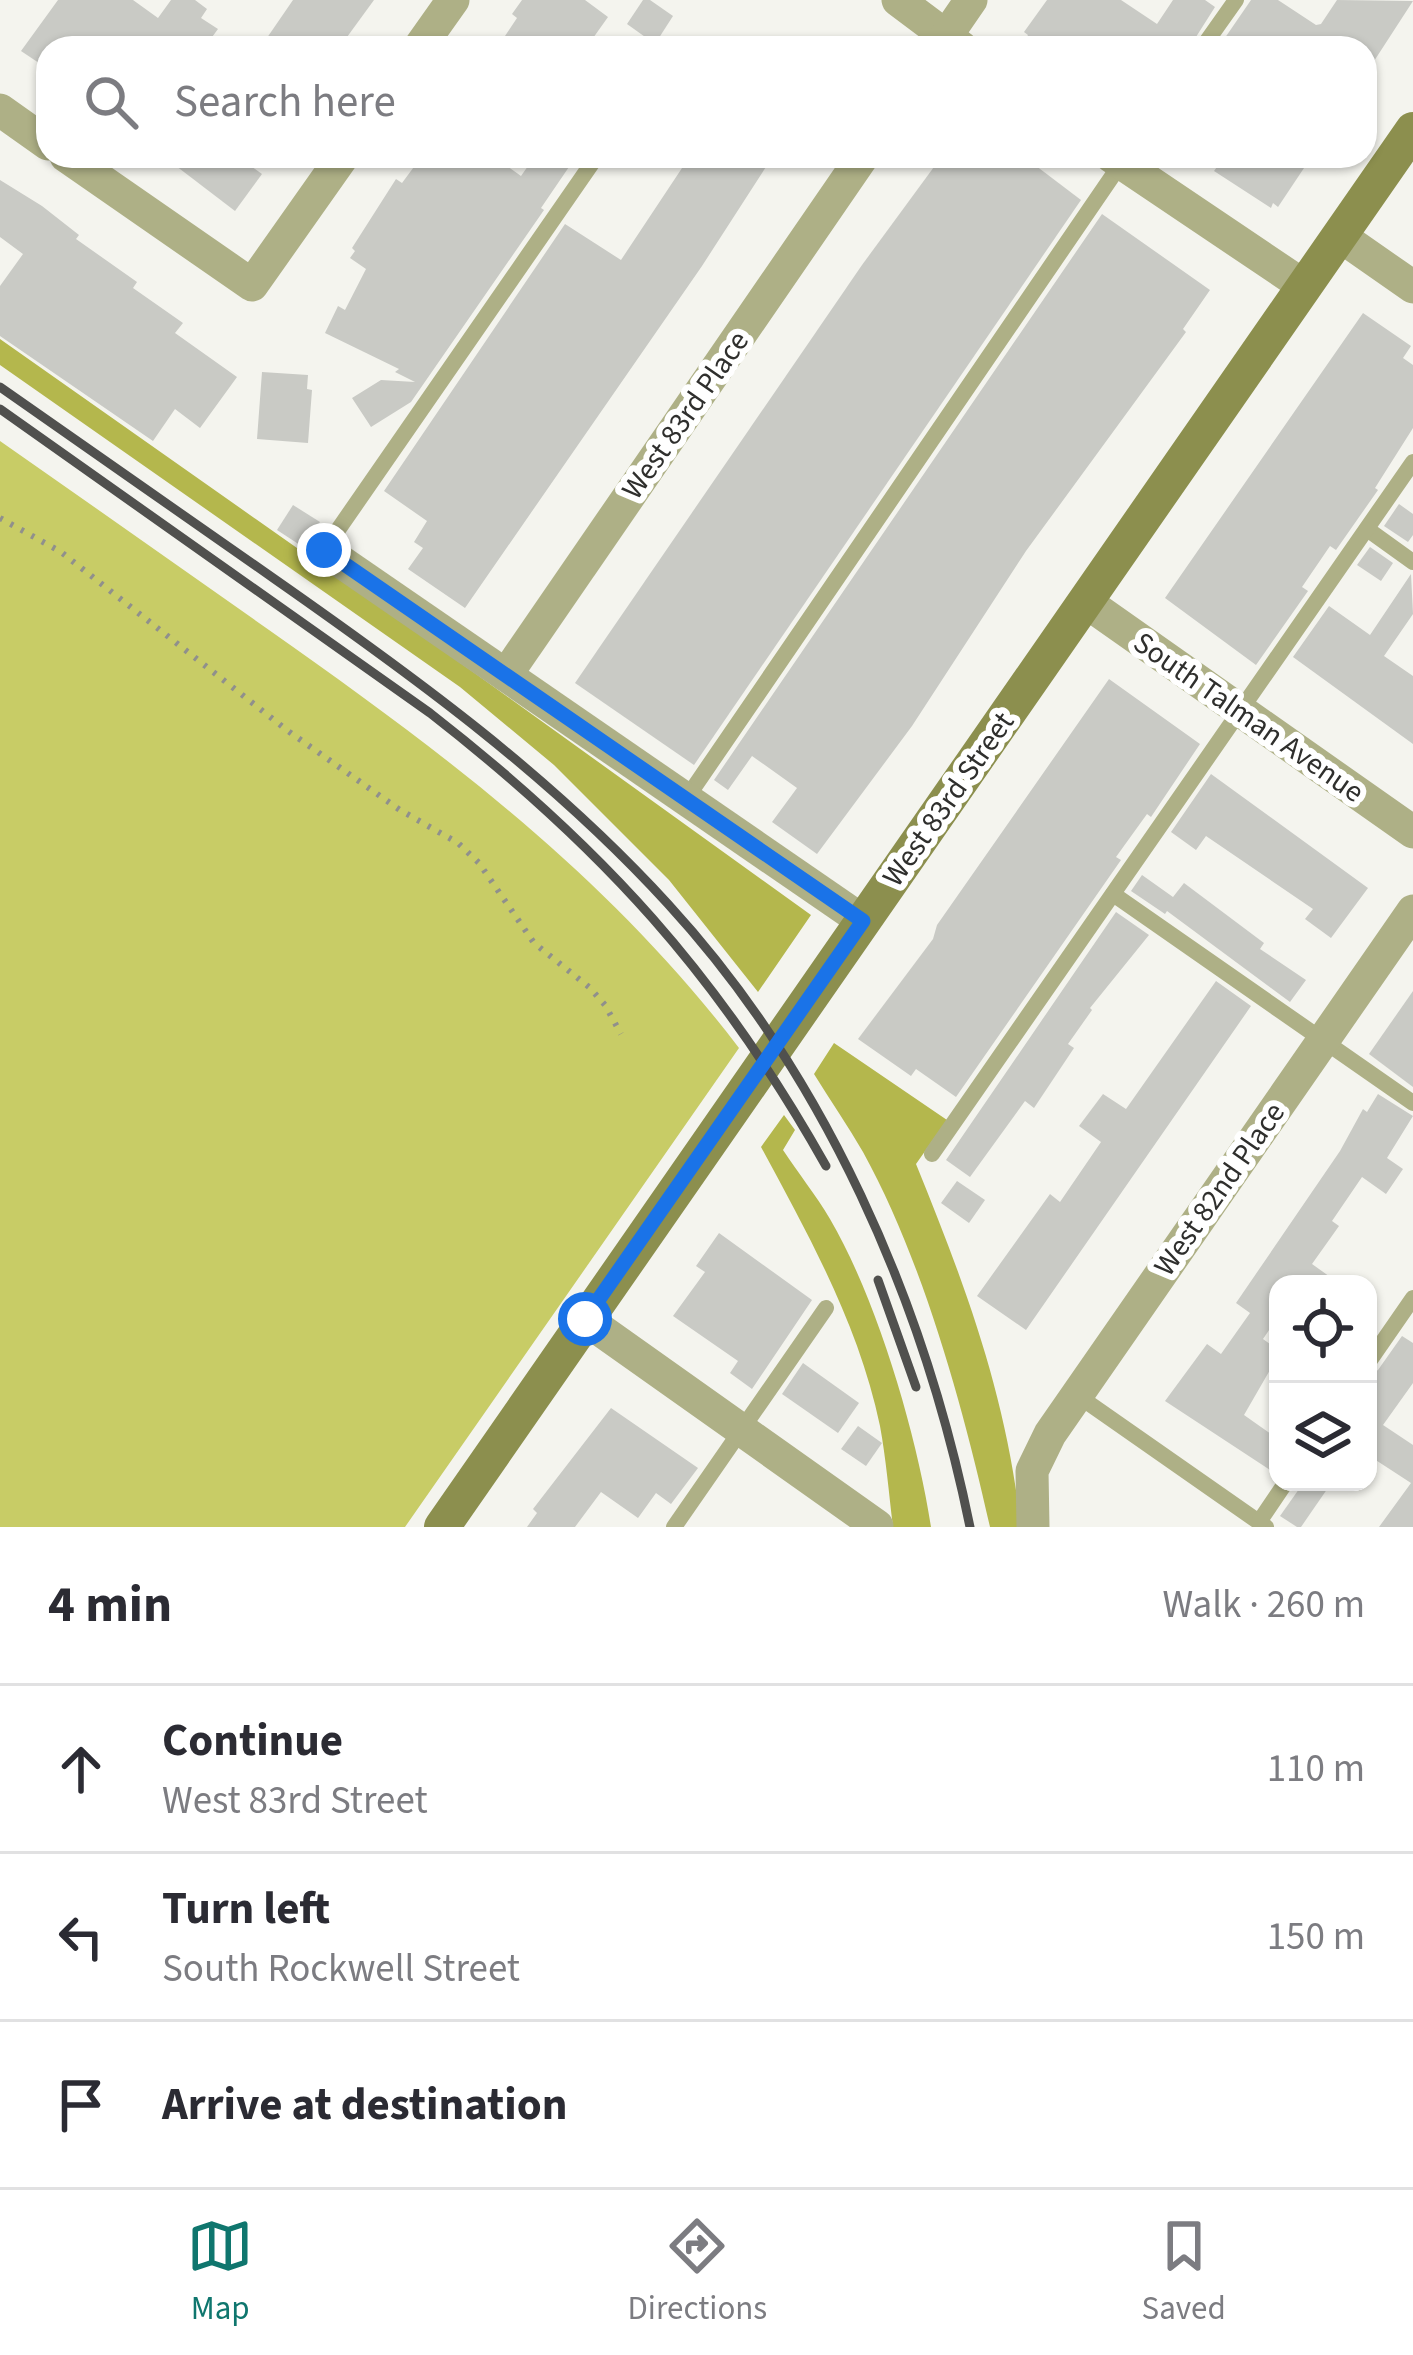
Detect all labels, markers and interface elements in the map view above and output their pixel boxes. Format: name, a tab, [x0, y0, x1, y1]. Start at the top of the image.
search box	[36, 36, 1377, 168]
icon: search	[78, 69, 144, 135]
text: Search here	[174, 70, 396, 134]
street label: West 83rd Place	[611, 322, 759, 508]
route end	[297, 523, 351, 577]
street label: South Talman Avenue	[1125, 622, 1373, 813]
street label: West 83rd Street	[872, 703, 1025, 895]
street label: West 82nd Place	[1144, 1094, 1295, 1285]
map controls	[1269, 1275, 1377, 1491]
button: locate	[1269, 1275, 1377, 1383]
route start	[558, 1292, 612, 1346]
button: layers	[1269, 1383, 1377, 1491]
text: 4 min	[48, 1569, 172, 1641]
text: Walk · 260 m	[1162, 1577, 1365, 1633]
text: Continue	[162, 1709, 343, 1773]
icon: ahead	[48, 1736, 114, 1802]
text: 110 m	[1267, 1741, 1365, 1797]
text: West 83rd Street	[162, 1773, 428, 1829]
text: Turn left	[162, 1877, 330, 1941]
icon: left	[48, 1904, 114, 1970]
text: 150 m	[1267, 1909, 1365, 1965]
text: South Rockwell Street	[162, 1941, 520, 1997]
icon: arrive	[48, 2072, 114, 2138]
text: Arrive at destination	[162, 2073, 567, 2137]
tab: Map	[187, 2213, 253, 2332]
tab: Directions	[628, 2213, 767, 2332]
tab: Saved	[1142, 2213, 1226, 2332]

